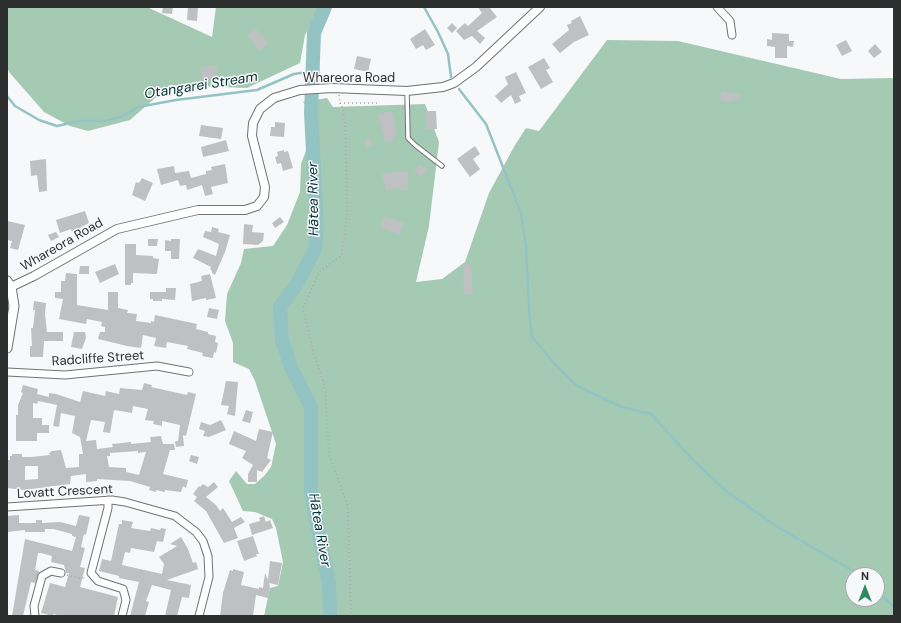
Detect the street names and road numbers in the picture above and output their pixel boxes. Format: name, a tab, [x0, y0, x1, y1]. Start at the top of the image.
street label: Whareora Road	[303, 71, 395, 87]
street label: Whareora Road	[18, 215, 106, 275]
street label: Radcliffe Street	[51, 348, 145, 370]
street label: Lovatt Crescent	[17, 482, 113, 502]

